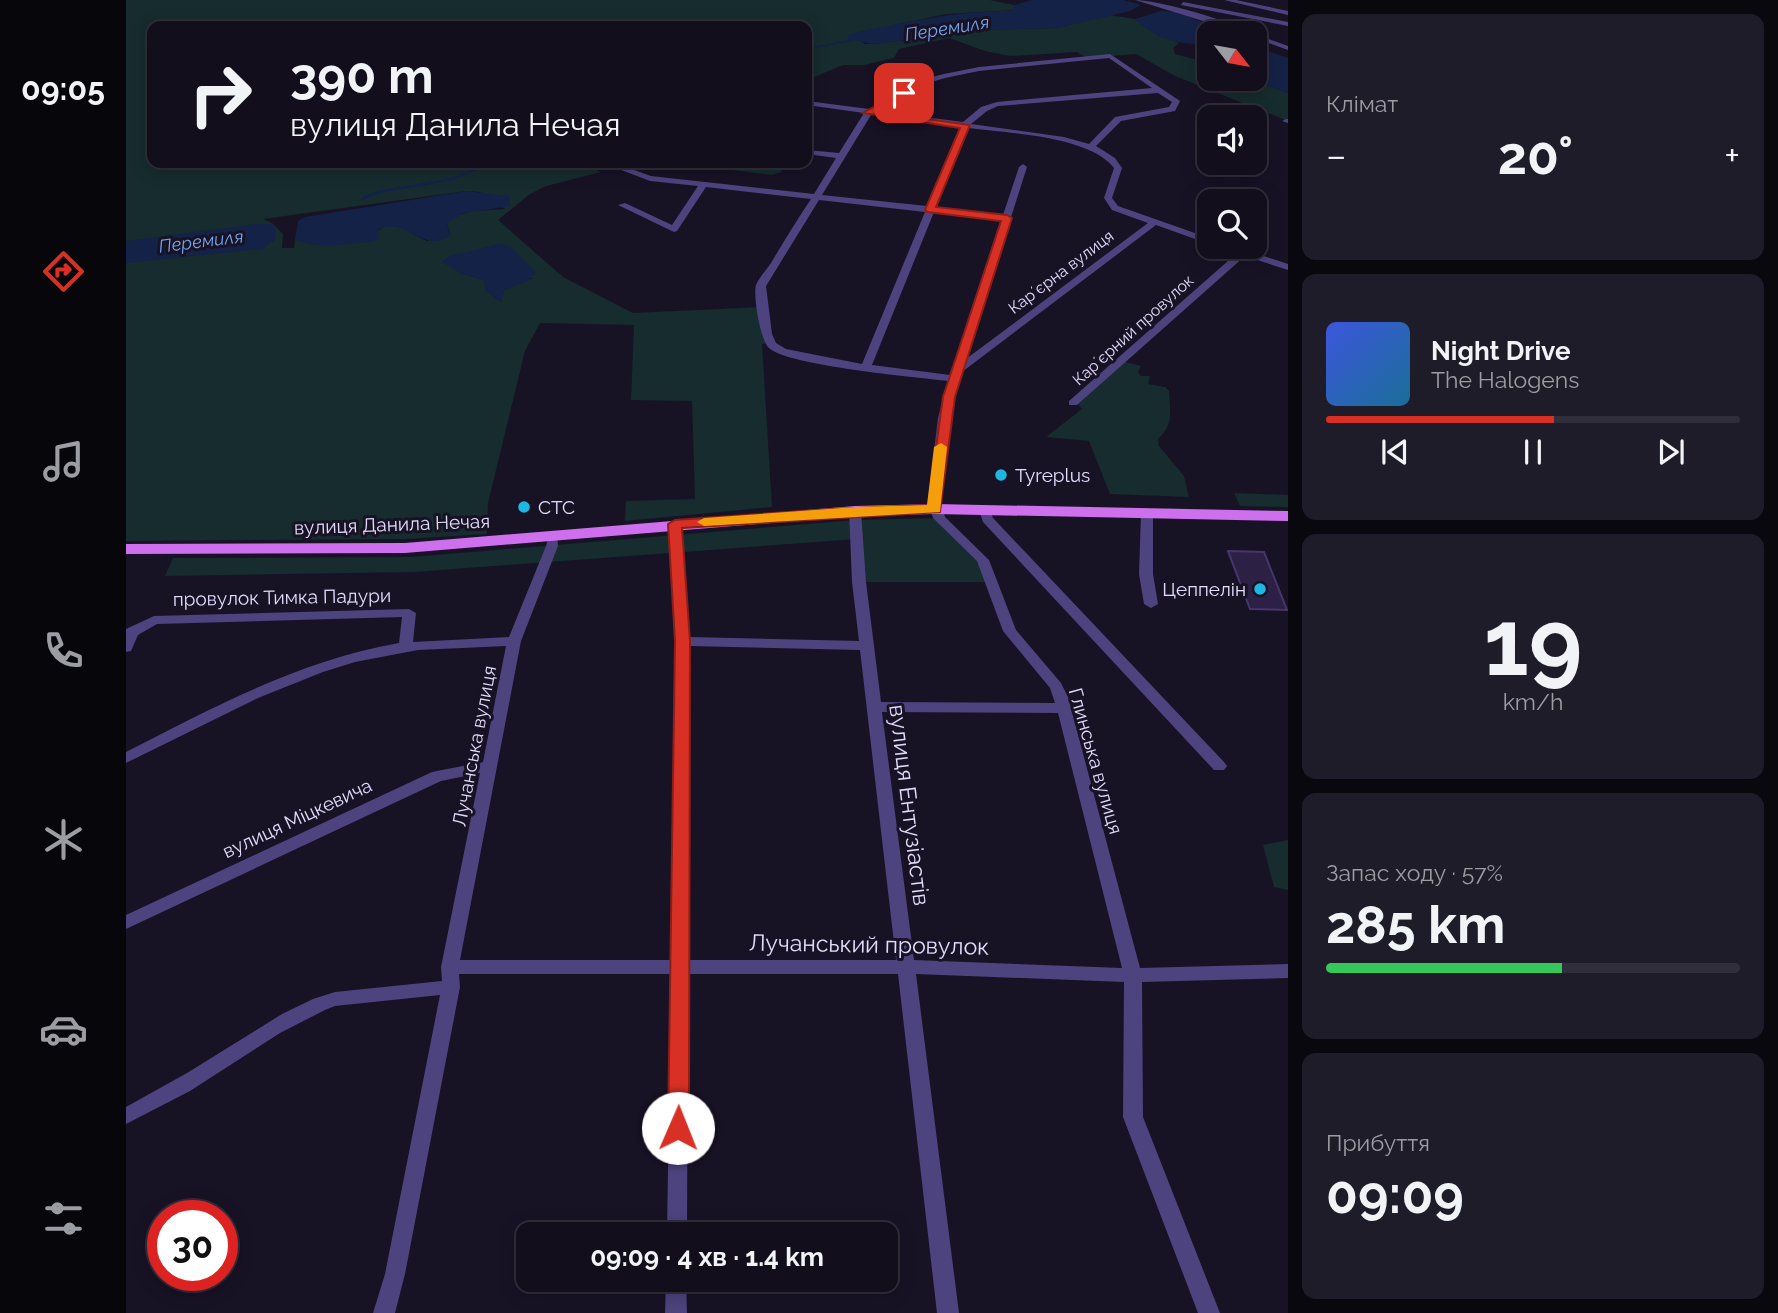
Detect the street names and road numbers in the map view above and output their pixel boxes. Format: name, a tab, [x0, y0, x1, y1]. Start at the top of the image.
street label: Карʼєрна вулиця	[1005, 226, 1117, 318]
street label: Карʼєрний провулок	[1069, 271, 1197, 389]
street label: вулиця Данила Нечая	[294, 510, 490, 538]
street label: провулок Тимка Падури	[173, 584, 391, 610]
street label: Лучанська вулиця	[448, 664, 500, 828]
street label: Глинська вулиця	[1065, 685, 1127, 837]
street label: вулиця Ентузіастів	[884, 703, 936, 907]
street label: вулиця Міцкевича	[219, 774, 375, 862]
street label: Лучанський провулок	[749, 928, 989, 960]

